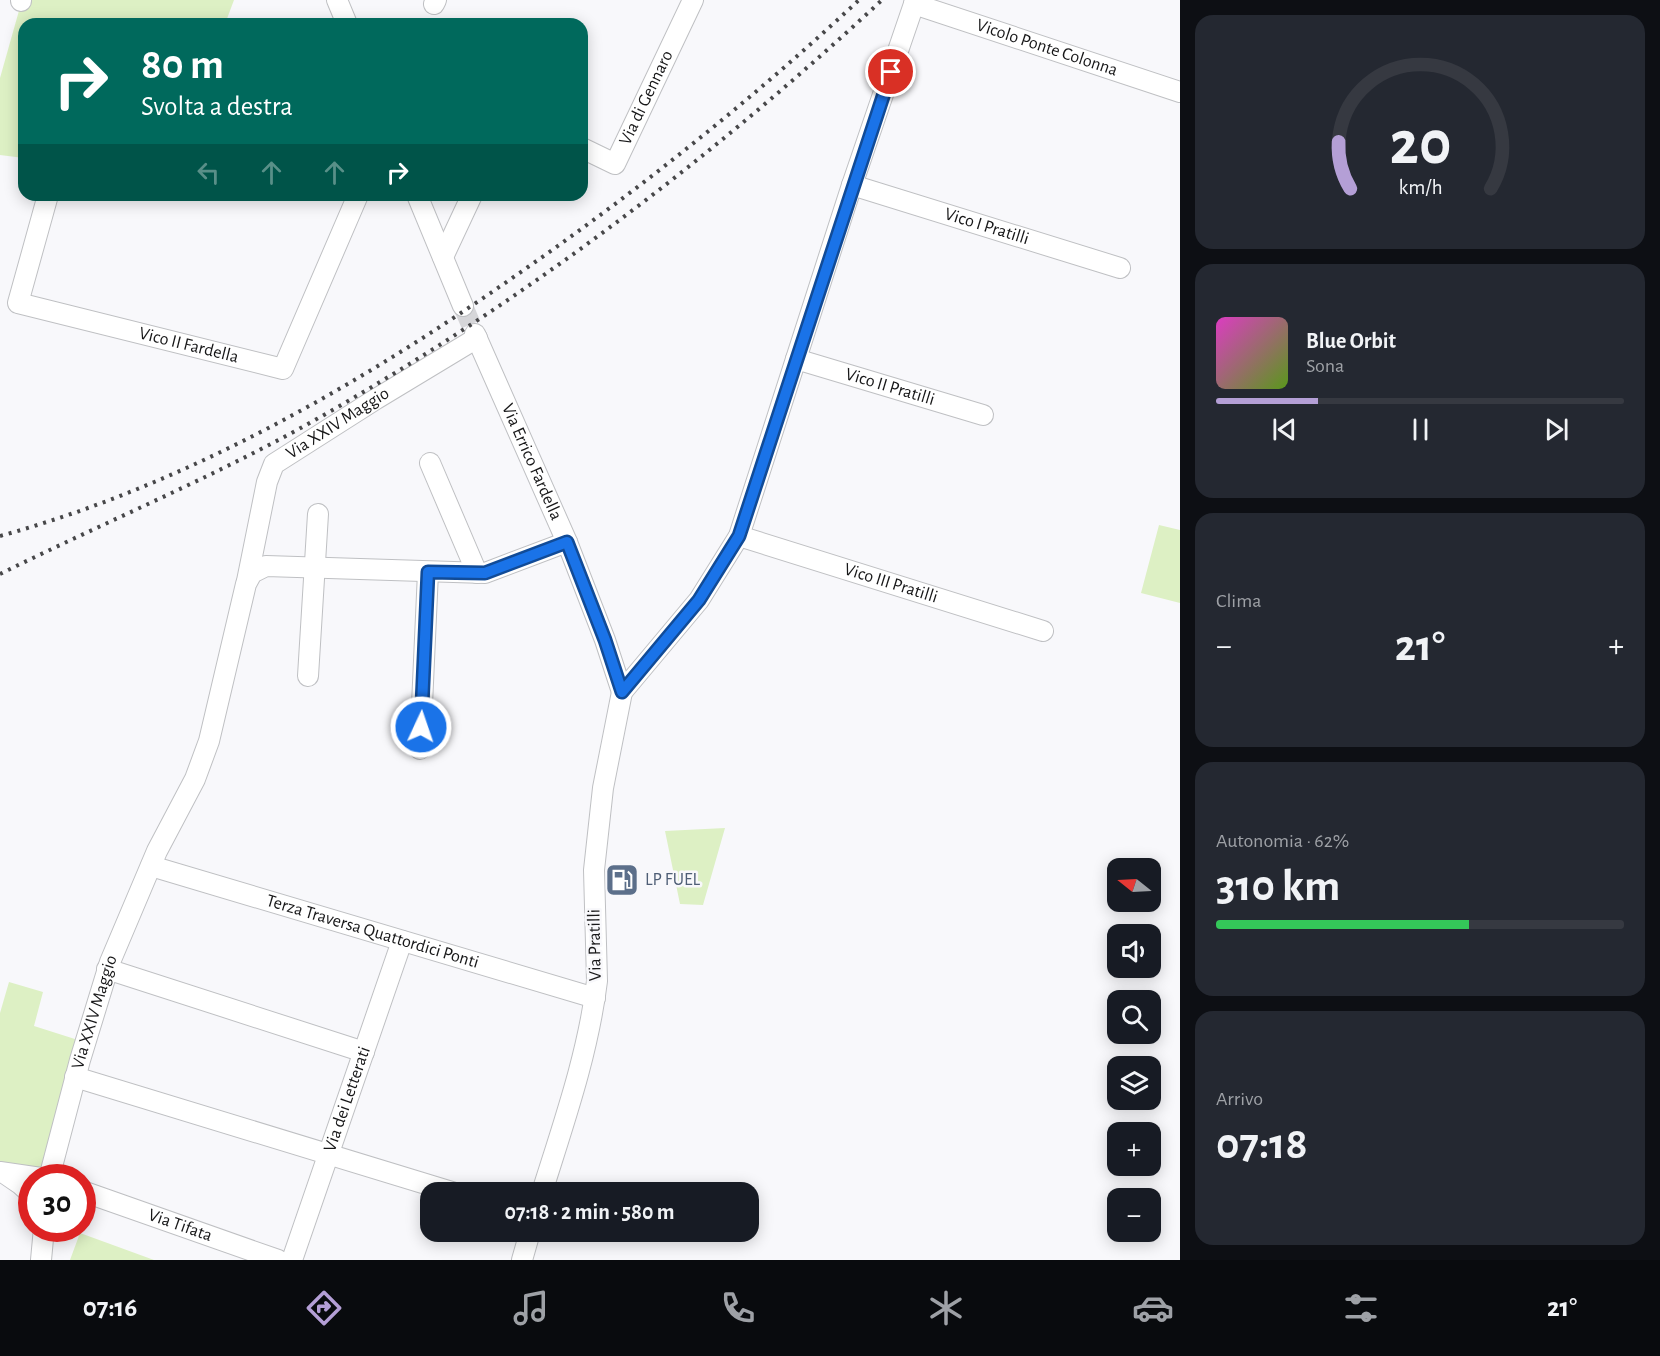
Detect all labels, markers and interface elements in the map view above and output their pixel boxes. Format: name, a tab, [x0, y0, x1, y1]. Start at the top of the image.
street label: Vicolo Ponte Colonna	[974, 16, 1120, 80]
icon: right	[42, 42, 120, 120]
text: 80 m	[141, 44, 224, 86]
pin	[865, 46, 916, 97]
street label: Via di Gennaro	[616, 48, 677, 148]
icon: arrive	[874, 55, 907, 88]
text: Svolta a destra	[141, 93, 293, 120]
text: 20	[1389, 113, 1451, 175]
icon: left	[192, 156, 225, 189]
icon: ahead	[255, 156, 288, 189]
icon: ahead	[318, 156, 351, 189]
icon: right	[381, 156, 414, 189]
text: km/h	[1398, 177, 1442, 198]
street label: Vico I Pratilli	[942, 205, 1031, 248]
street label: Vico II Fardella	[137, 324, 240, 367]
text: Blue Orbit	[1306, 330, 1396, 352]
text: Sona	[1306, 356, 1344, 376]
street label: Vico II Pratilli	[843, 365, 937, 409]
street label: Via XXIV Maggio	[283, 384, 393, 463]
street label: Via Errico Fardella	[498, 401, 565, 523]
icon: previous	[1268, 413, 1301, 446]
icon: pause	[1404, 413, 1437, 446]
icon: next	[1540, 413, 1573, 446]
street label: Vico III Pratilli	[842, 560, 940, 607]
text: Clima	[1216, 591, 1261, 611]
text: 21°	[1395, 624, 1445, 669]
text: −	[1216, 630, 1232, 663]
text: +	[1608, 630, 1624, 663]
position arrow	[389, 695, 453, 759]
text: Autonomia · 62%	[1216, 831, 1349, 851]
north arrow	[1107, 858, 1161, 912]
map controls	[1107, 858, 1161, 1242]
fuel station icon: LP FUEL	[604, 862, 640, 898]
text: 310 km	[1216, 864, 1340, 909]
place label: LP FUEL	[645, 871, 701, 889]
street label: Terza Traversa Quattordici Ponti	[264, 892, 481, 972]
street label: Via Pratilli	[585, 909, 605, 981]
button: sound	[1107, 924, 1161, 978]
street label: Via XXIV Maggio	[69, 952, 121, 1071]
button: search	[1107, 990, 1161, 1044]
street label: Via dei Letterati	[321, 1044, 374, 1154]
button: layers	[1107, 1056, 1161, 1110]
text: Arrivo	[1216, 1089, 1263, 1109]
button: +	[1107, 1122, 1161, 1176]
text: 07:18	[1216, 1122, 1308, 1167]
speed limit sign: 30	[18, 1164, 96, 1242]
button: −	[1107, 1188, 1161, 1242]
text: 07:18 · 2 min · 580 m	[505, 1201, 674, 1223]
street label: Via Tifata	[146, 1206, 215, 1245]
icon: directions	[303, 1287, 345, 1329]
icon: music	[510, 1287, 552, 1329]
icon: phone	[717, 1287, 759, 1329]
icon: climate	[925, 1287, 967, 1329]
icon: car	[1132, 1287, 1174, 1329]
icon: filters	[1340, 1287, 1382, 1329]
text: 07:16	[83, 1294, 137, 1321]
text: 21°	[1547, 1294, 1577, 1321]

